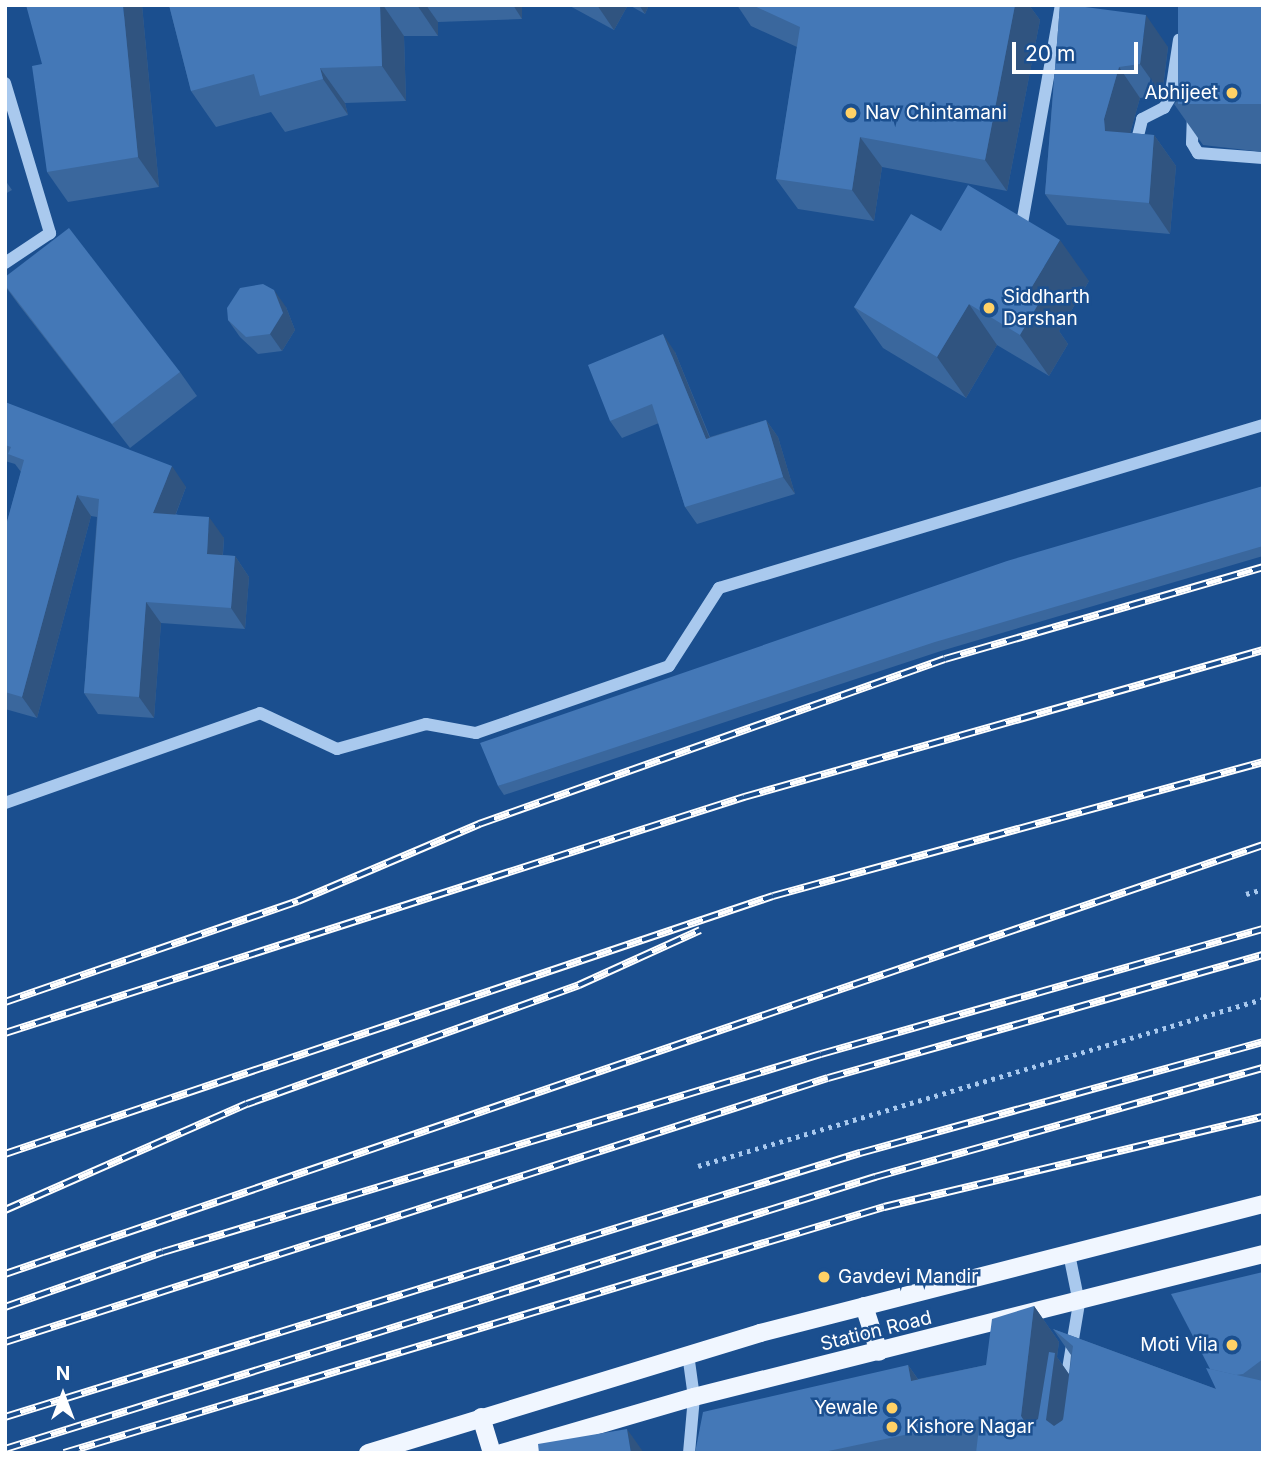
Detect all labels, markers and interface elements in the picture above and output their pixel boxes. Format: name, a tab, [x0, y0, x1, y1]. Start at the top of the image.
scale bar	[1016, 28, 1142, 72]
text: 20 m	[1025, 41, 1075, 66]
place label: Abhijeet	[1144, 82, 1218, 104]
marker: Abhijeet	[1224, 85, 1240, 101]
place label: Nav Chintamani	[865, 102, 1007, 124]
marker: Nav Chintamani	[843, 105, 859, 121]
place label: Siddharth Darshan	[1003, 286, 1090, 330]
marker: Siddharth Darshan	[981, 300, 997, 316]
place label: Gavdevi Mandir	[838, 1266, 978, 1288]
marker: Gavdevi Mandir	[816, 1269, 832, 1285]
street label: Station Road	[818, 1306, 934, 1356]
place label: Moti Vila	[1140, 1334, 1218, 1356]
marker: Moti Vila	[1224, 1337, 1240, 1353]
north arrow	[28, 1360, 98, 1430]
text: N	[56, 1362, 70, 1385]
place label: Yewale	[814, 1397, 878, 1419]
marker: Yewale	[884, 1400, 900, 1416]
place label: Kishore Nagar	[906, 1416, 1034, 1438]
marker: Kishore Nagar	[884, 1419, 900, 1435]

